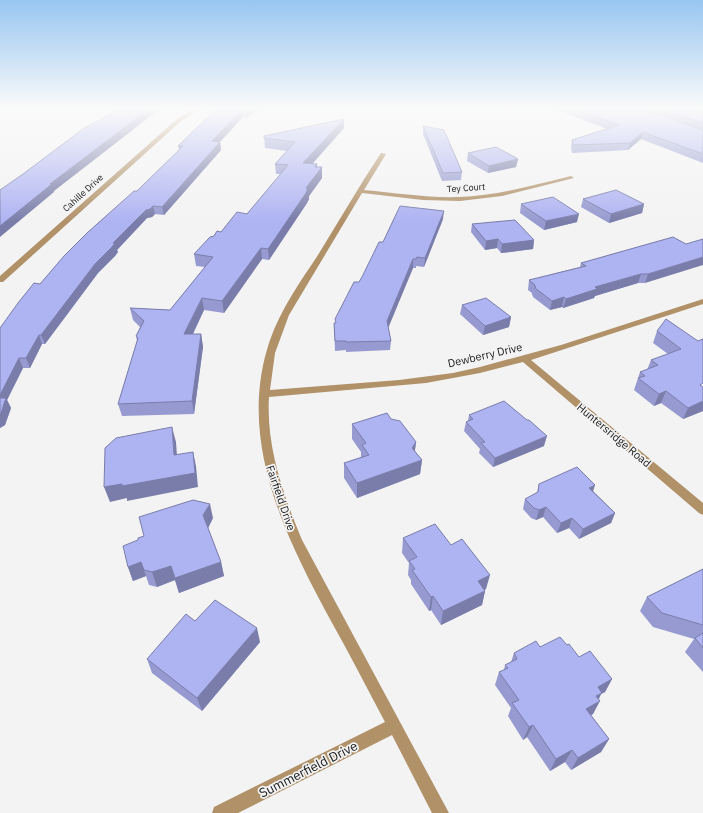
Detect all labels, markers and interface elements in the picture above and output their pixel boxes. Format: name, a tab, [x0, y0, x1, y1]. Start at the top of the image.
street label: Cahille Drive	[60, 172, 105, 214]
street label: Tey Court	[446, 181, 485, 194]
street label: Dewberry Drive	[446, 340, 524, 370]
street label: Huntersridge Road	[574, 400, 654, 470]
street label: Fairfield Drive	[263, 463, 299, 533]
street label: Summerfield Drive	[256, 737, 360, 802]

